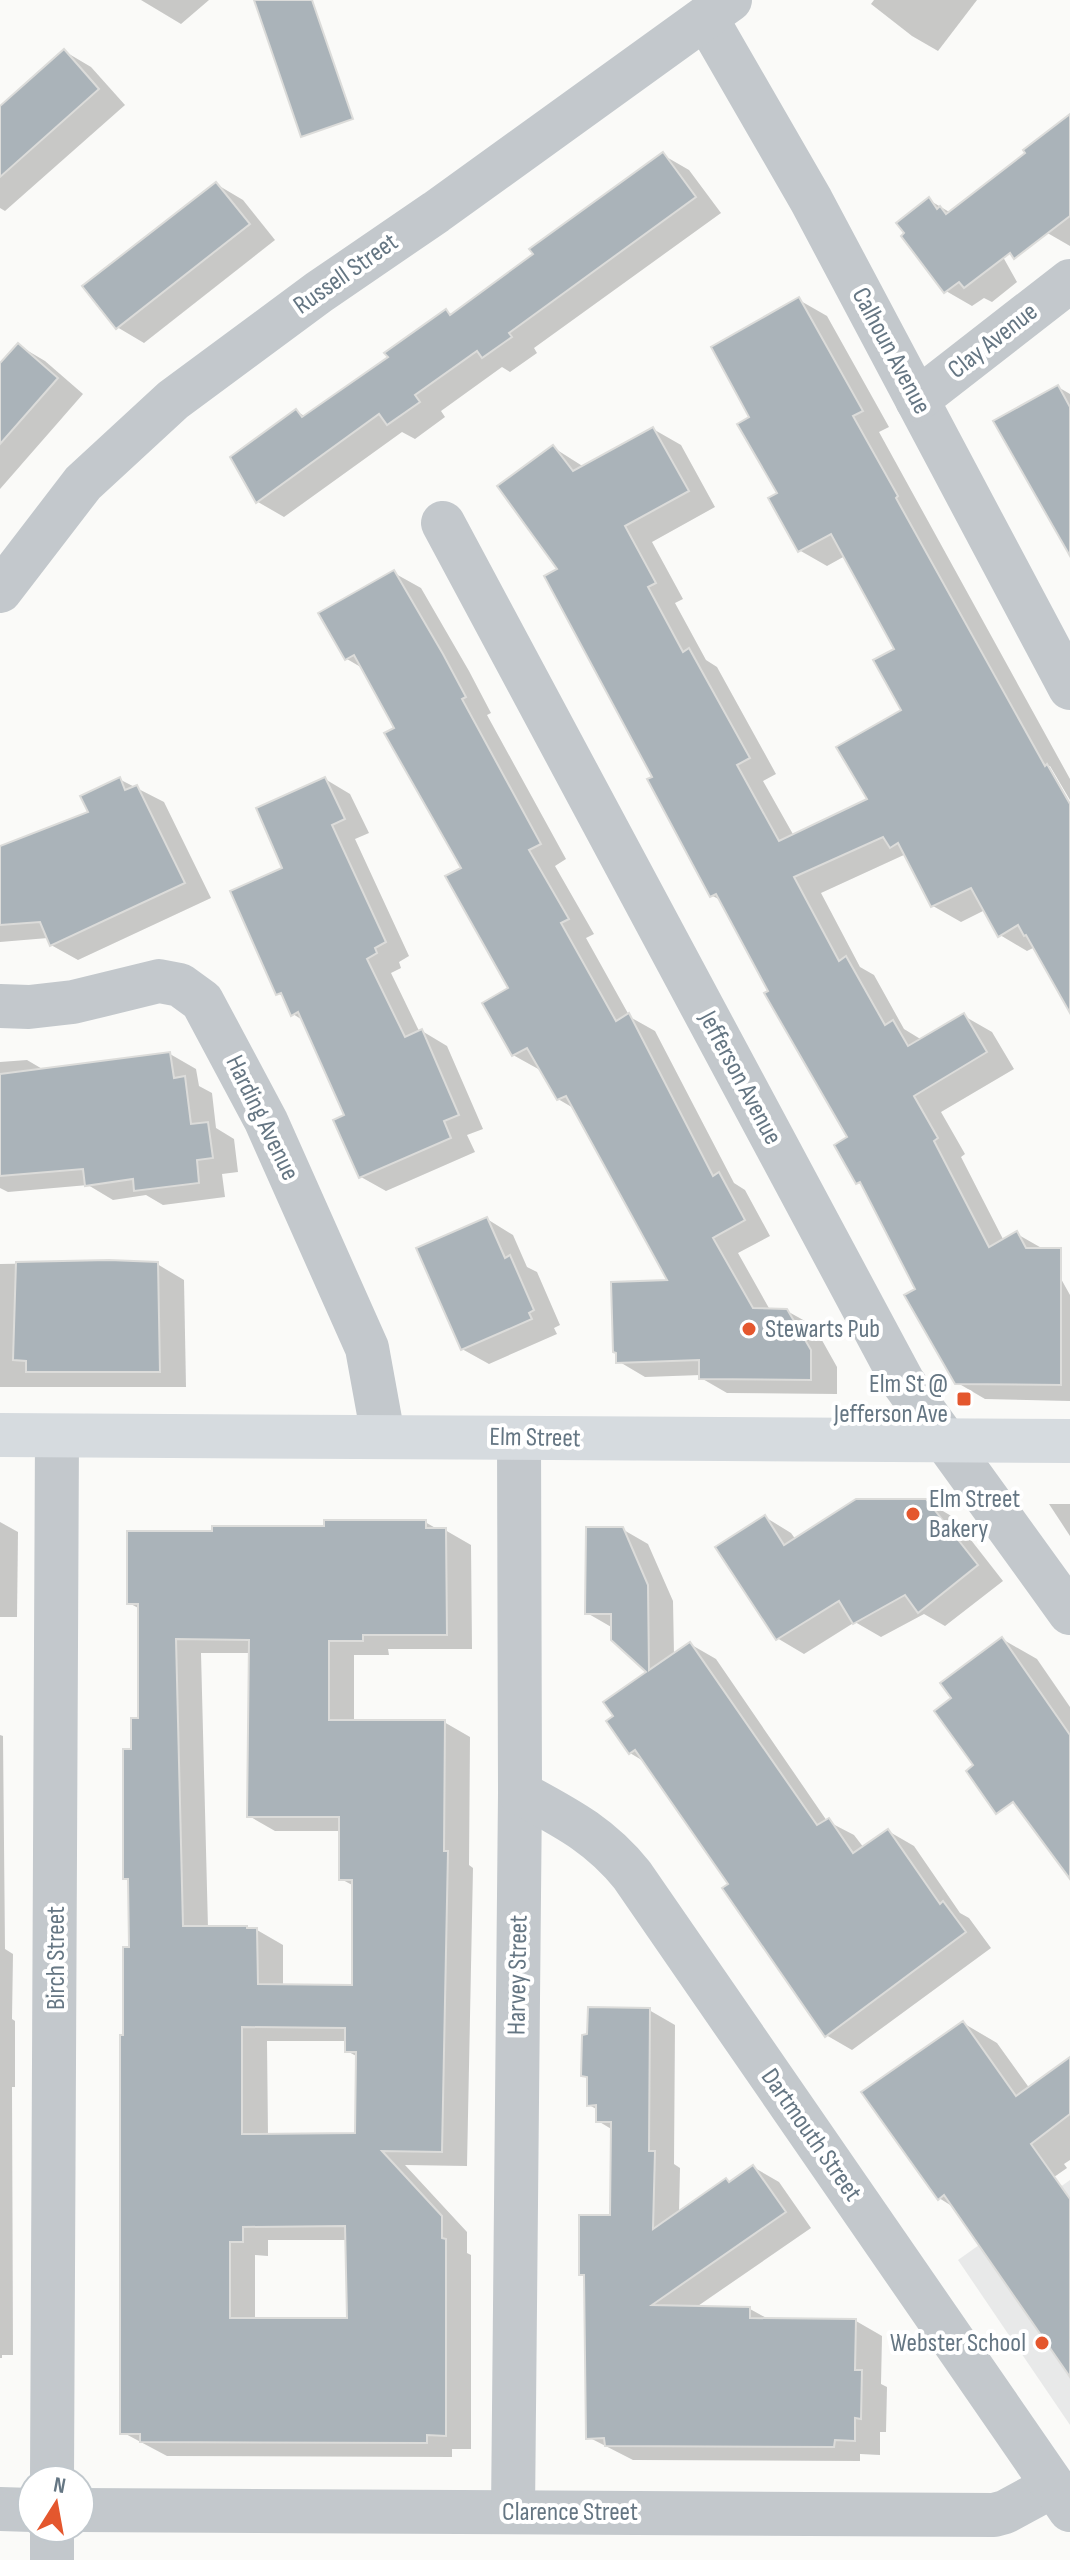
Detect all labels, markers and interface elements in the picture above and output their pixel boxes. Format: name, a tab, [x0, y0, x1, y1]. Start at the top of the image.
street label: Russell Street	[288, 227, 404, 321]
street label: Calhoun Avenue	[845, 283, 937, 419]
street label: Clay Avenue	[942, 296, 1044, 386]
street label: Jefferson Avenue	[691, 1005, 788, 1150]
street label: Harding Avenue	[218, 1050, 306, 1186]
place label: Stewarts Pub	[765, 1314, 880, 1345]
marker: Stewarts Pub	[740, 1320, 758, 1338]
place label: Elm St @ Jefferson Ave	[833, 1369, 948, 1430]
marker: Elm St @ Jefferson Ave	[955, 1390, 973, 1408]
street label: Elm Street	[489, 1422, 581, 1454]
place label: Elm Street Bakery	[929, 1484, 1020, 1545]
marker: Elm Street Bakery	[904, 1505, 922, 1523]
street label: Birch Street	[41, 1906, 72, 2010]
street label: Harvey Street	[501, 1915, 535, 2035]
street label: Dartmouth Street	[754, 2063, 868, 2207]
place label: Webster School	[890, 2328, 1026, 2359]
marker: Webster School	[1033, 2334, 1051, 2352]
north arrow	[16, 2464, 96, 2544]
text: N	[51, 2471, 68, 2500]
street label: Clarence Street	[502, 2497, 638, 2528]

